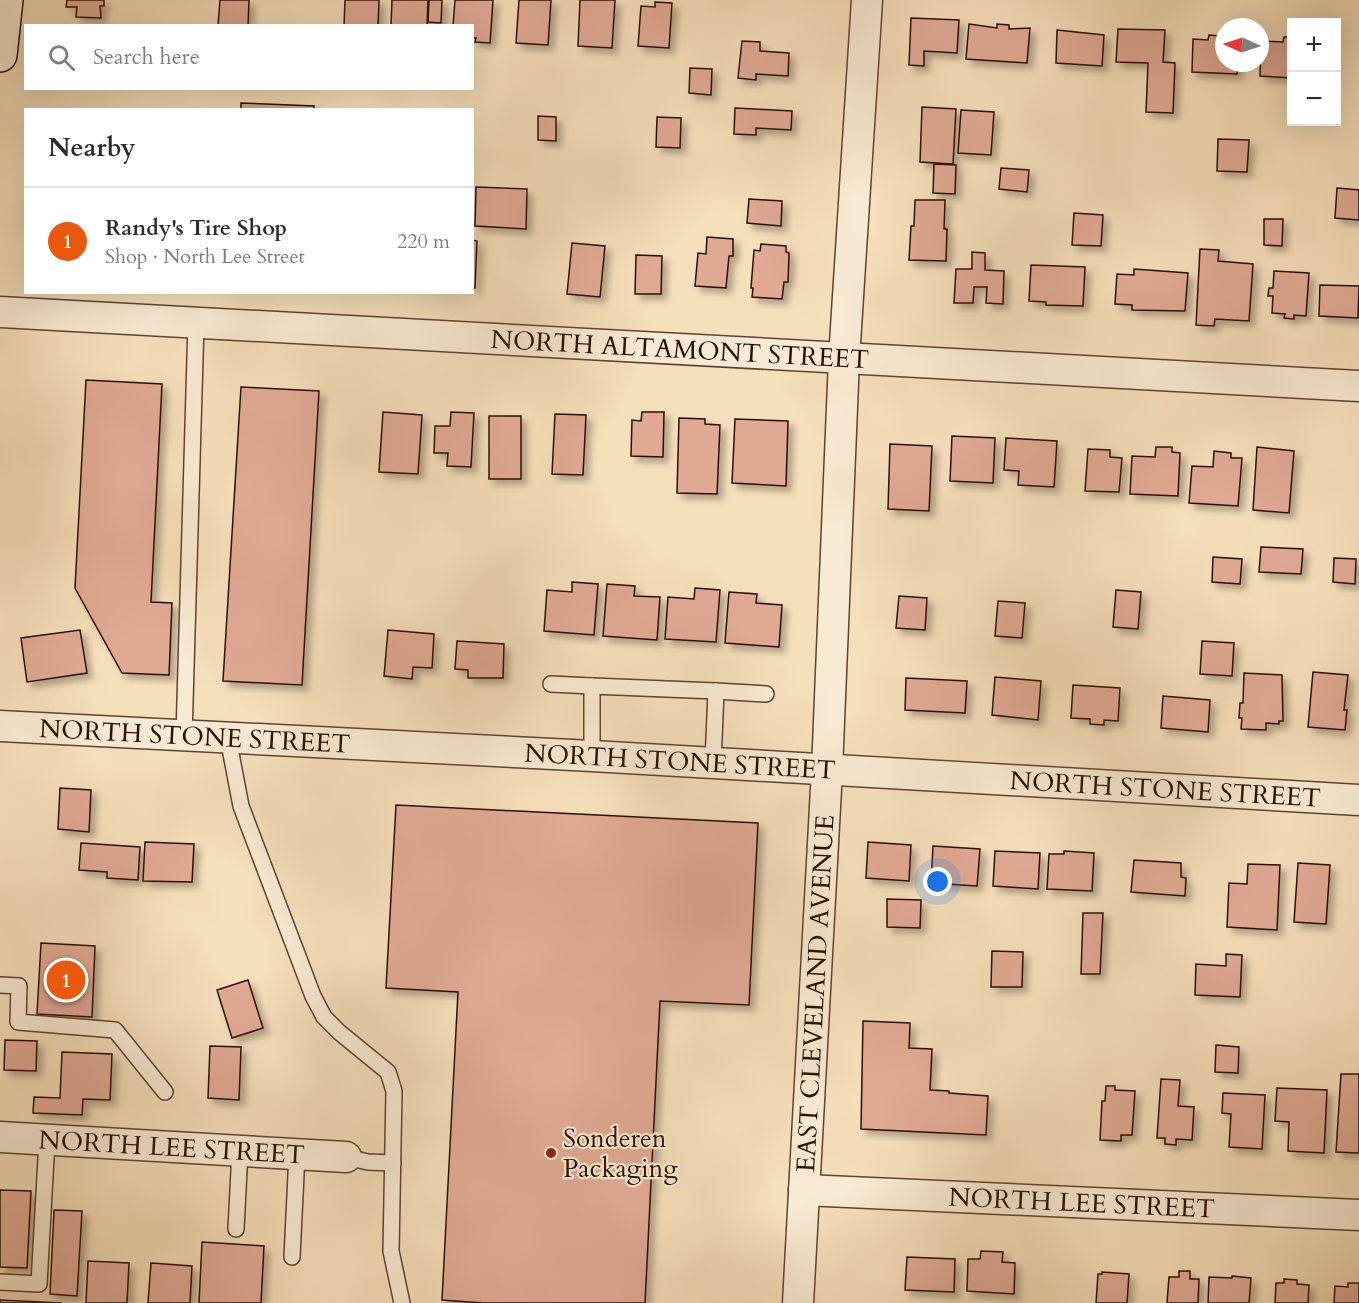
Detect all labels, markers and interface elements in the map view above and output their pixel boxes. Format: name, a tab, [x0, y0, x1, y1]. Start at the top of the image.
north arrow	[1215, 18, 1269, 72]
map controls	[1287, 18, 1341, 126]
button: +	[1287, 18, 1341, 72]
search box	[24, 24, 474, 90]
icon: search	[45, 41, 78, 74]
text: Search here	[93, 42, 200, 72]
button: −	[1287, 72, 1341, 126]
text: Nearby	[48, 130, 136, 165]
text: Randy's Tire Shop	[105, 213, 287, 243]
text: 1	[62, 228, 73, 255]
text: 220 m	[397, 228, 450, 255]
text: Shop · North Lee Street	[105, 243, 305, 270]
street label: NORTH ALTAMONT STREET	[490, 322, 870, 377]
street label: NORTH STONE STREET	[38, 711, 351, 762]
street label: NORTH STONE STREET	[524, 736, 837, 788]
street label: NORTH STONE STREET	[1009, 763, 1322, 816]
street label: EAST CLEVELAND AVENUE	[788, 814, 843, 1173]
your location	[923, 867, 952, 896]
pin: 1	[46, 958, 86, 1002]
place label: Sonderen Packaging	[563, 1121, 678, 1186]
street label: NORTH LEE STREET	[38, 1122, 306, 1173]
marker: Sonderen Packaging	[544, 1146, 558, 1160]
street label: NORTH LEE STREET	[948, 1180, 1216, 1226]

